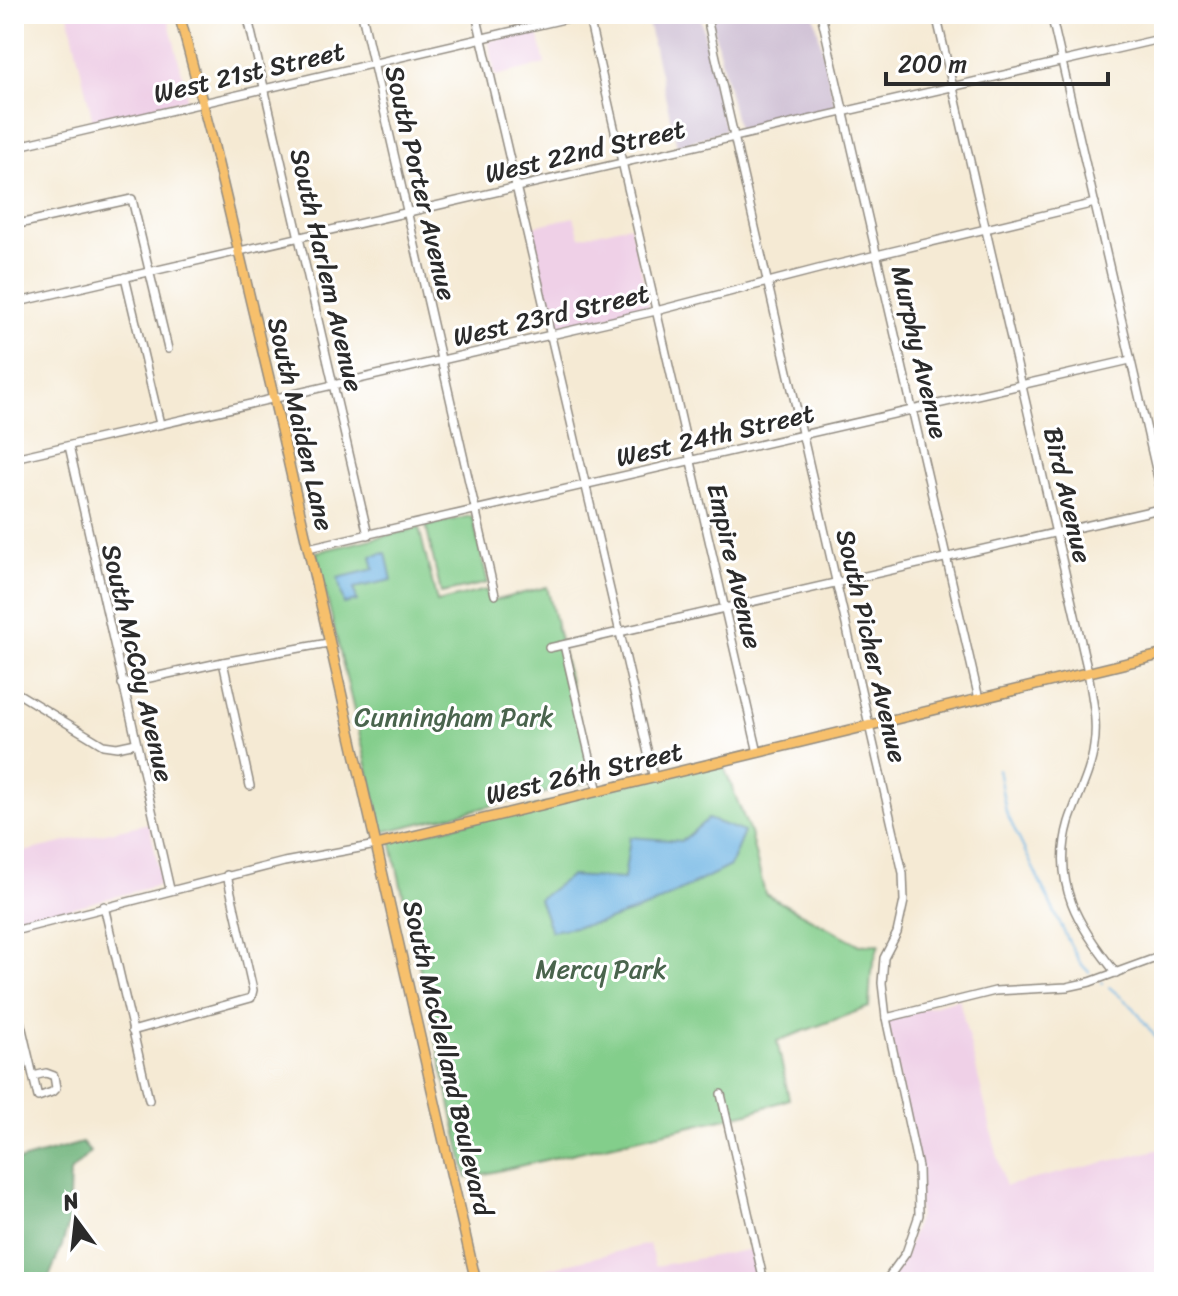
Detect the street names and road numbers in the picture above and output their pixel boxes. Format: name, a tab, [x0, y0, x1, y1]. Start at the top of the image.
street label: West 21st Street	[149, 28, 349, 116]
street label: South Porter Avenue	[372, 61, 470, 305]
street label: West 22nd Street	[480, 106, 690, 196]
street label: South Harlem Avenue	[277, 144, 377, 396]
street label: Murphy Avenue	[878, 261, 962, 444]
street label: West 23rd Street	[448, 270, 654, 360]
street label: South Maiden Lane	[254, 313, 348, 535]
street label: West 24th Street	[611, 390, 819, 480]
street label: Bird Avenue	[1030, 422, 1106, 568]
street label: Empire Avenue	[694, 478, 776, 654]
street label: South Picher Avenue	[823, 524, 921, 768]
street label: South McCoy Avenue	[88, 539, 188, 787]
street label: West 26th Street	[481, 728, 687, 818]
street label: South McClelland Boulevard	[389, 896, 507, 1223]

